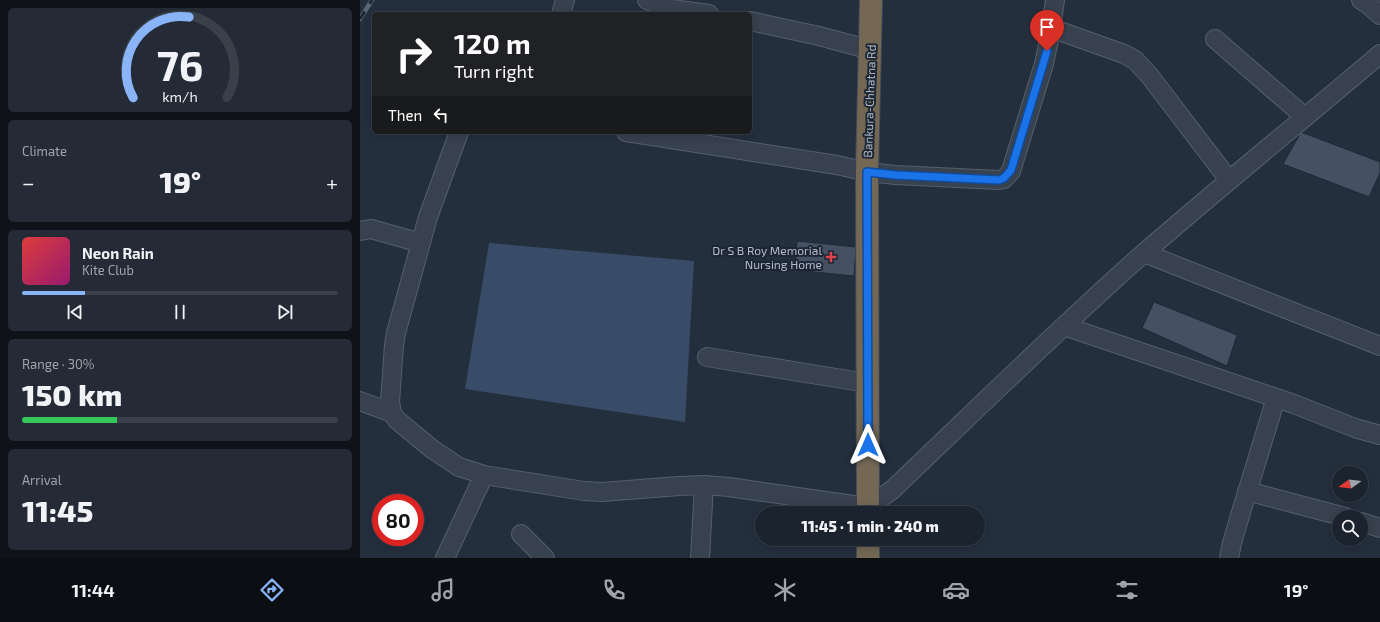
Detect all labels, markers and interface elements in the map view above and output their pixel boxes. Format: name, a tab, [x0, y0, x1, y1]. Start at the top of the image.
pin	[1030, 10, 1064, 51]
icon: arrive	[1036, 16, 1058, 38]
text: 120 m	[454, 26, 531, 60]
icon: right	[388, 28, 440, 80]
text: 76	[157, 39, 203, 89]
street label: Bankura-Chhatna Rd	[860, 44, 878, 158]
text: Turn right	[454, 60, 534, 82]
text: km/h	[162, 88, 198, 105]
icon: left	[430, 104, 452, 126]
text: Then	[388, 106, 422, 124]
text: Climate	[22, 143, 67, 159]
text: 19°	[160, 163, 201, 199]
text: −	[22, 169, 35, 195]
text: +	[326, 169, 338, 195]
place label: Dr S B Roy Memorial Nursing Home	[712, 243, 822, 271]
text: Neon Rain	[82, 244, 154, 262]
marker: Dr S B Roy Memorial Nursing Home	[825, 251, 837, 263]
text: Kite Club	[82, 262, 134, 278]
icon: previous	[64, 301, 86, 323]
icon: pause	[169, 301, 191, 323]
icon: next	[274, 301, 296, 323]
text: Range · 30%	[22, 356, 94, 372]
text: 150 km	[22, 376, 122, 412]
position arrow	[847, 424, 889, 466]
north arrow	[1332, 466, 1368, 502]
map controls	[1332, 466, 1368, 546]
text: Arrival	[22, 472, 62, 488]
text: 11:45	[22, 492, 93, 528]
speed limit sign: 80	[372, 494, 424, 546]
button: search	[1332, 510, 1368, 546]
text: 11:45 · 1 min · 240 m	[801, 517, 939, 535]
icon: directions	[258, 576, 286, 604]
icon: music	[429, 576, 457, 604]
icon: phone	[600, 576, 628, 604]
icon: climate	[771, 576, 799, 604]
icon: car	[942, 576, 970, 604]
icon: filters	[1113, 576, 1141, 604]
text: 11:44	[72, 579, 115, 601]
text: 19°	[1284, 579, 1308, 601]

